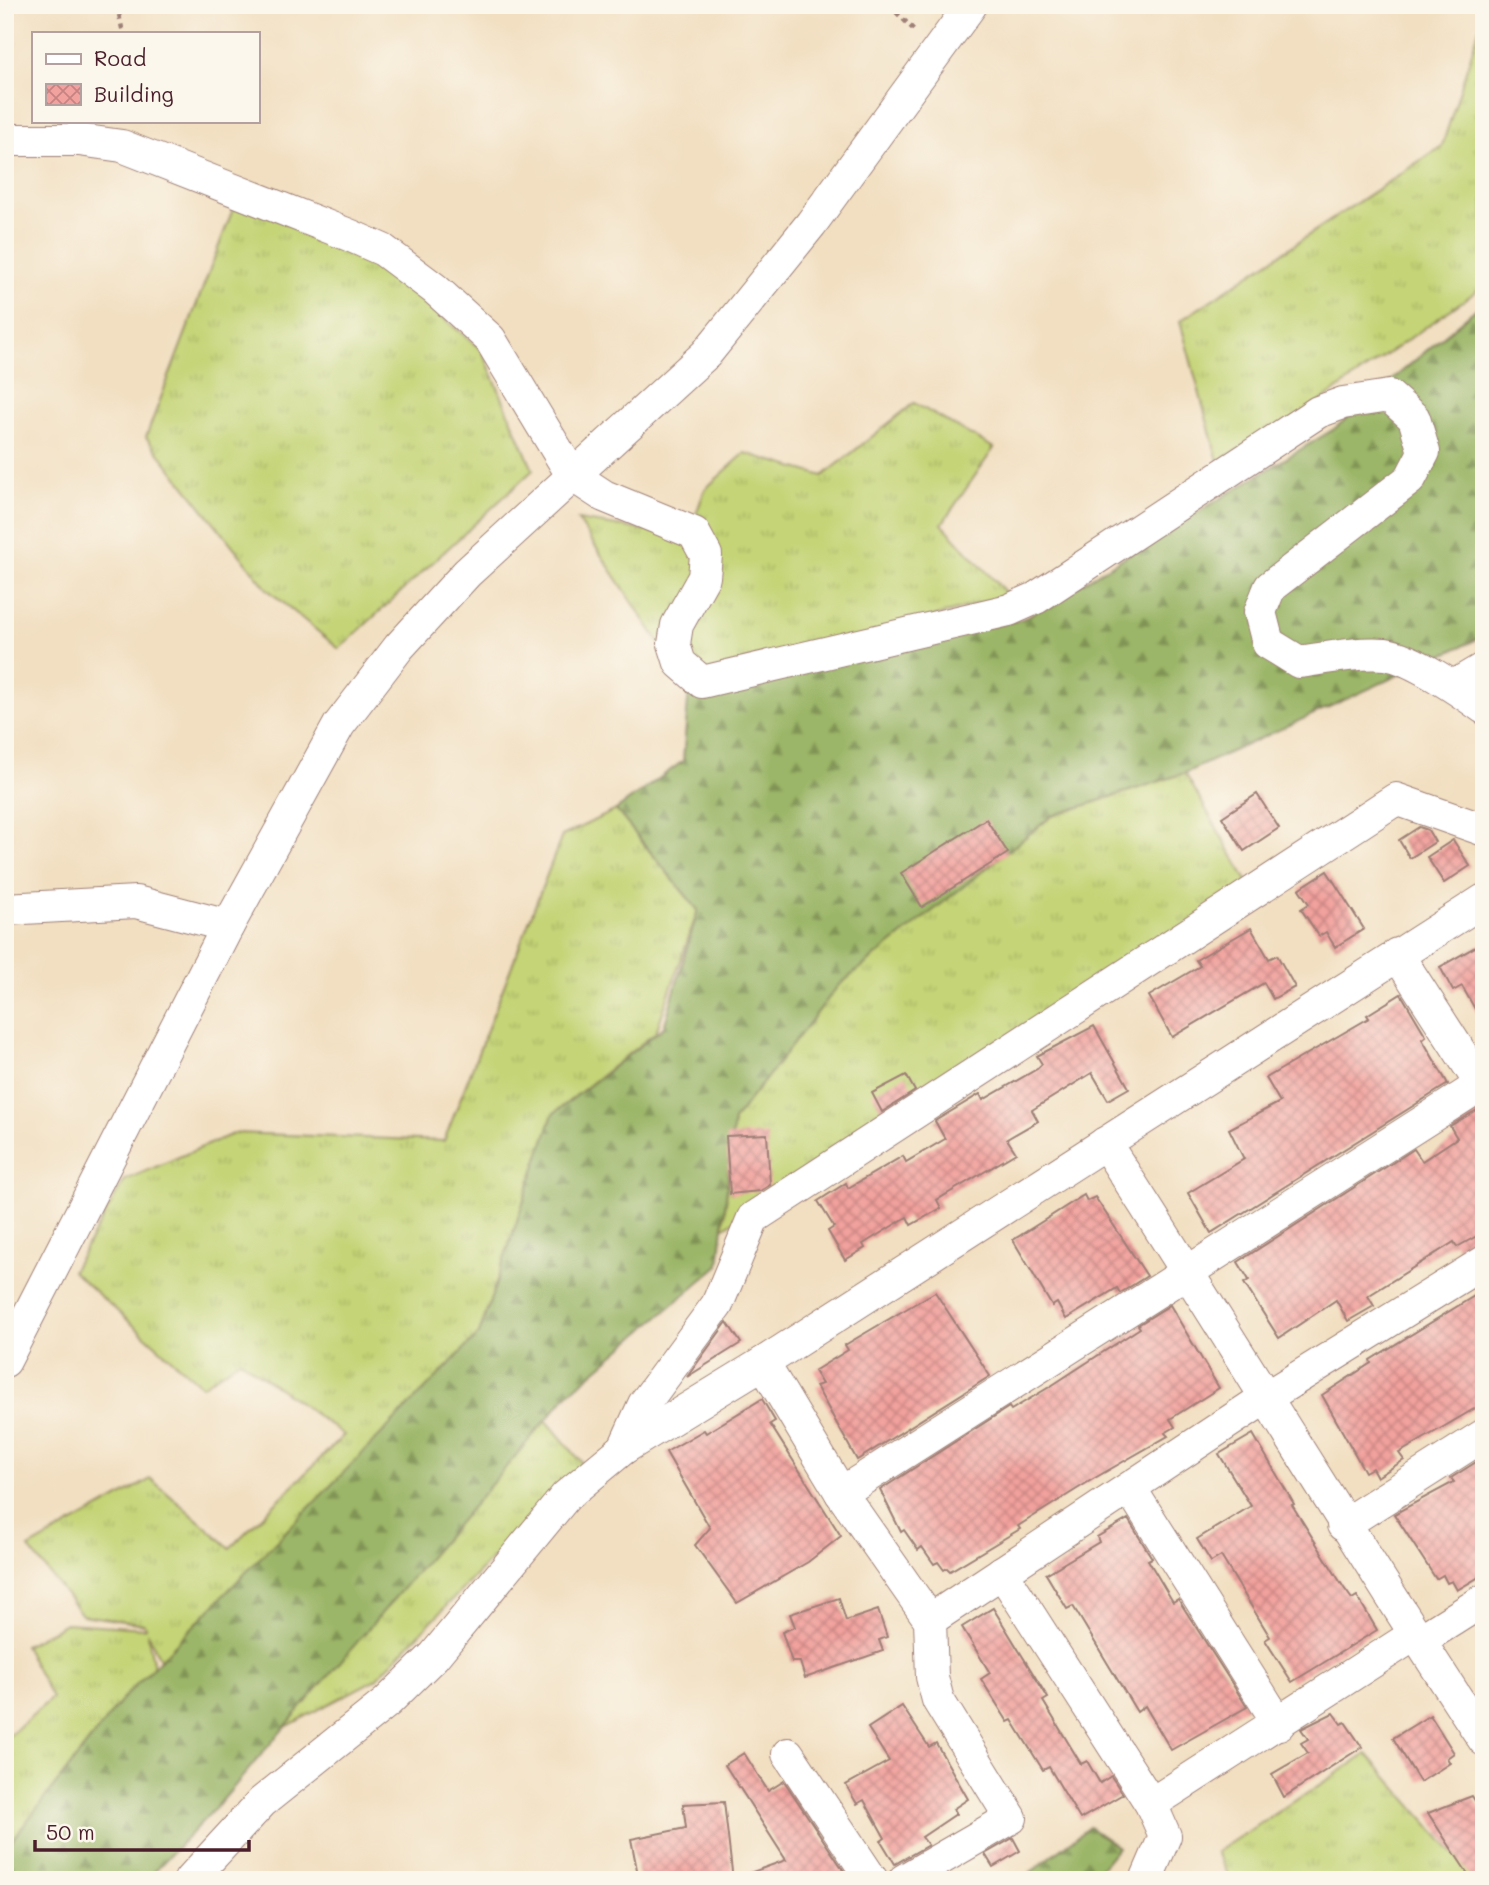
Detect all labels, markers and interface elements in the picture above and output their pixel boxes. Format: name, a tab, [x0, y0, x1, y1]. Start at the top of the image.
legend	[32, 32, 259, 122]
text: Road	[94, 44, 146, 71]
text: Building	[94, 80, 174, 107]
scale bar	[35, 1808, 248, 1852]
text: 50 m	[46, 1818, 95, 1845]

